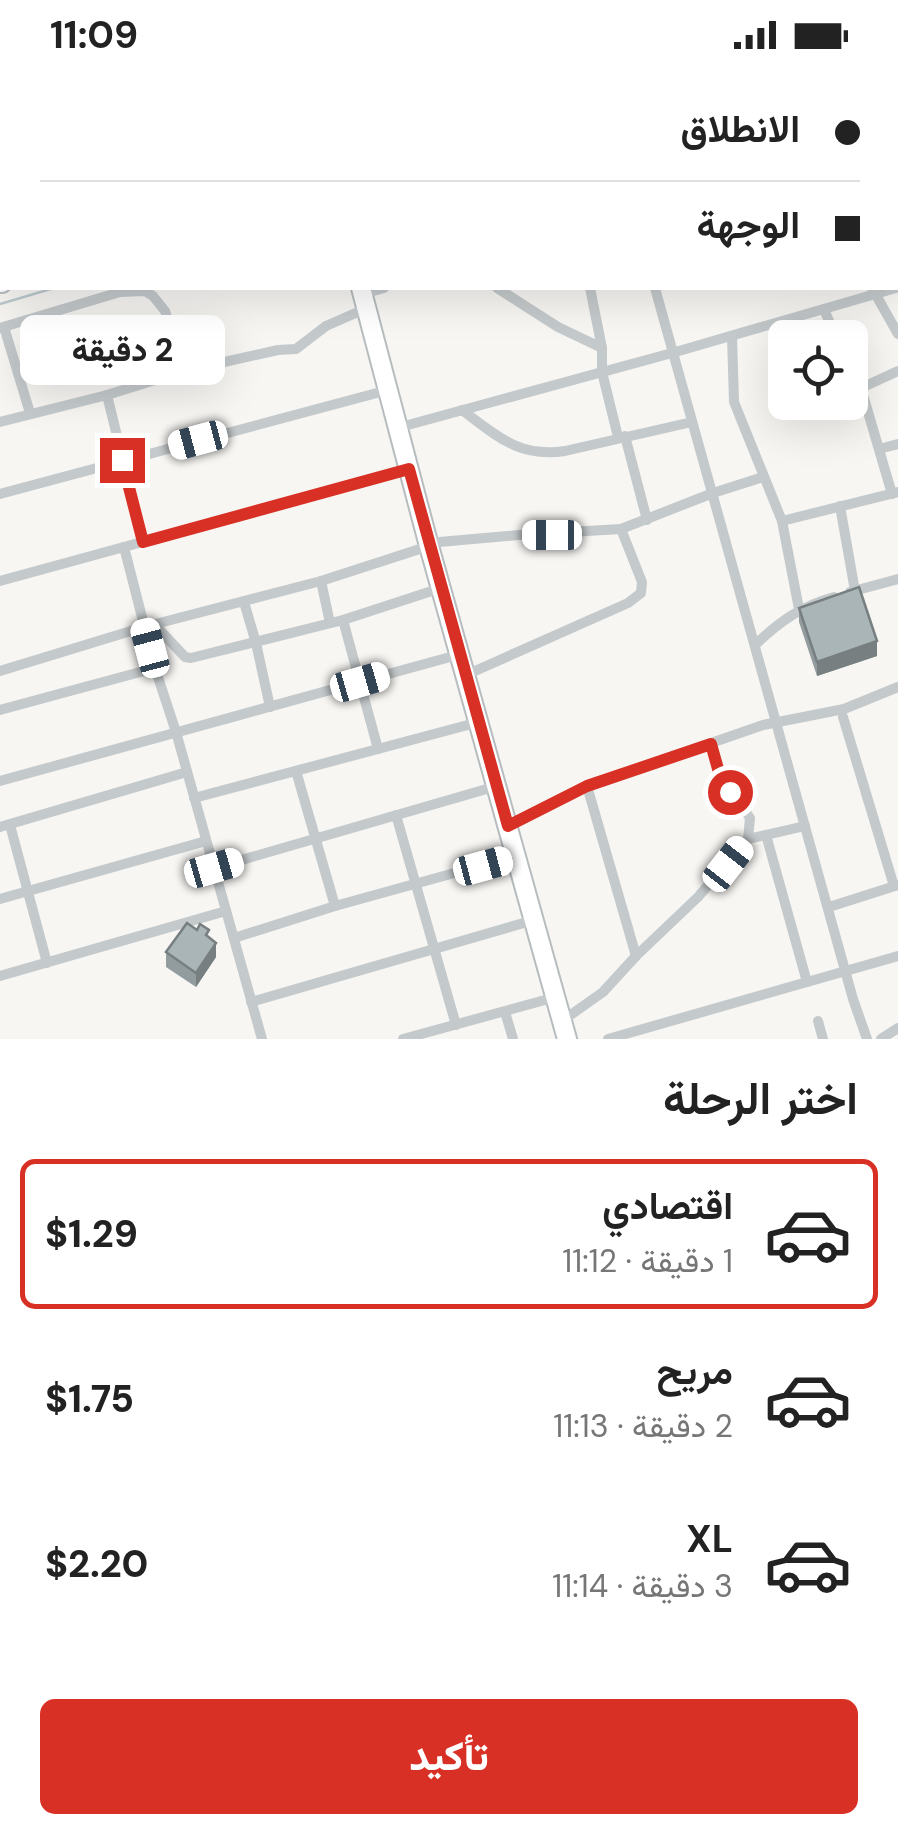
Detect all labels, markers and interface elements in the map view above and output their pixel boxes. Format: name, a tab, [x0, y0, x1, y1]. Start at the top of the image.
text: 11:09	[50, 10, 138, 60]
text: الانطلاق	[681, 104, 800, 154]
text: الوجهة	[697, 200, 800, 250]
callout: 2 دقيقة	[19, 315, 224, 385]
map controls	[768, 320, 868, 420]
button: locate	[768, 320, 868, 420]
text: 2 دقيقة	[72, 329, 173, 371]
car	[165, 418, 231, 462]
route end	[100, 438, 145, 483]
car	[522, 520, 582, 550]
car	[128, 615, 172, 681]
car	[327, 659, 393, 705]
route start	[708, 770, 753, 815]
car	[698, 831, 758, 897]
car	[450, 844, 516, 888]
car	[181, 845, 247, 891]
text: اختر الرحلة	[663, 1069, 858, 1128]
text: اقتصادي	[602, 1181, 733, 1231]
icon: car	[763, 1189, 853, 1279]
text: $1.29	[45, 1209, 138, 1259]
text: 1 دقيقة · 11:12	[562, 1240, 733, 1282]
text: مريح	[657, 1346, 733, 1396]
icon: car	[763, 1354, 853, 1444]
text: $1.75	[45, 1374, 134, 1424]
text: 2 دقيقة · 11:13	[553, 1405, 733, 1447]
text: XL	[686, 1514, 733, 1564]
icon: car	[763, 1519, 853, 1609]
text: $2.20	[45, 1539, 148, 1589]
text: 3 دقيقة · 11:14	[552, 1565, 733, 1607]
button: تأكيد	[40, 1699, 858, 1814]

